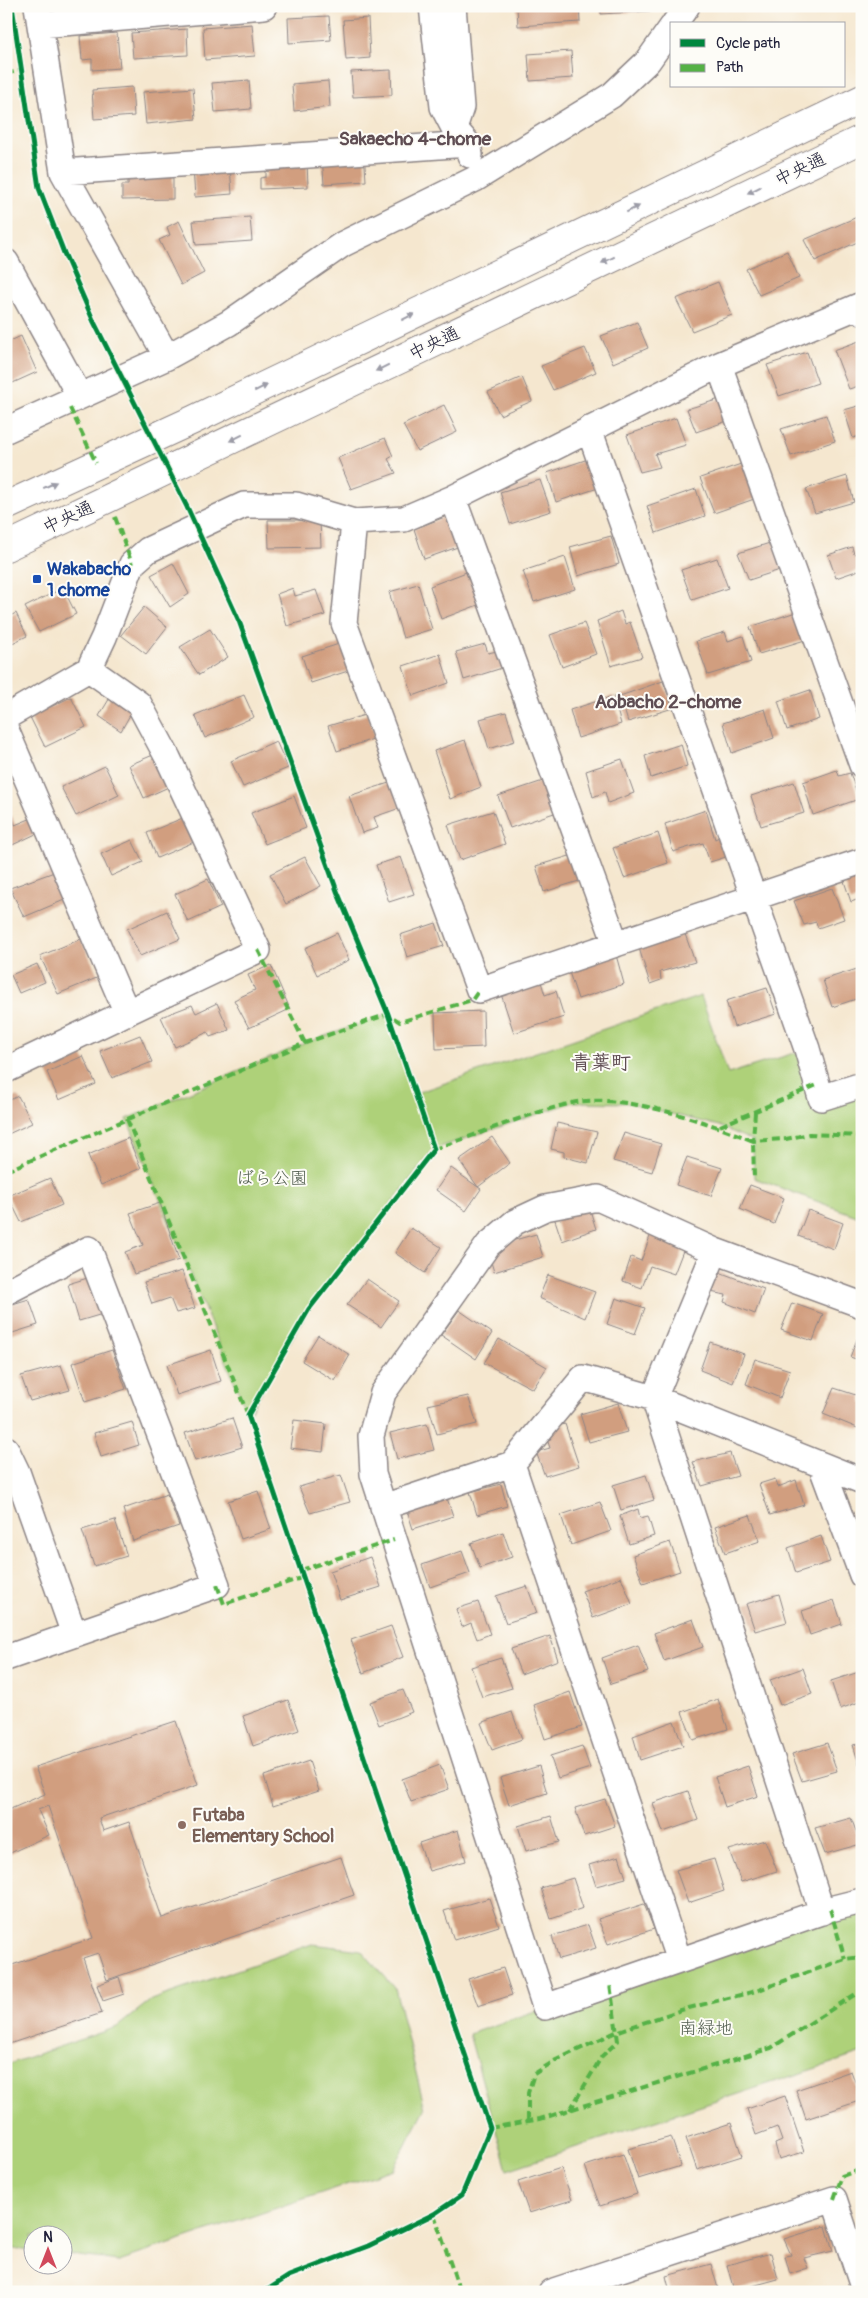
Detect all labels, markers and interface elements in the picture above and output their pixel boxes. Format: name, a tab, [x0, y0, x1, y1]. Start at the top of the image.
legend	[670, 22, 846, 88]
text: Cycle path	[716, 34, 780, 53]
text: Path	[716, 58, 743, 77]
district label: Sakaecho 4-chome	[339, 127, 492, 151]
street label: 中央通	[771, 147, 830, 192]
one-way arrow	[747, 186, 762, 195]
one-way arrow	[626, 205, 640, 213]
one-way arrow	[601, 257, 615, 265]
one-way arrow	[401, 313, 415, 321]
street label: 中央通	[405, 321, 464, 366]
one-way arrow	[375, 364, 389, 372]
one-way arrow	[254, 383, 269, 392]
one-way arrow	[229, 435, 243, 443]
one-way arrow	[43, 481, 57, 489]
street label: 中央通	[39, 496, 98, 539]
place label: Wakabacho 1 chome	[47, 558, 131, 602]
marker: Wakabacho 1 chome	[31, 573, 43, 585]
district label: Aobacho 2-chome	[595, 690, 742, 714]
district label: 青葉町	[571, 1050, 631, 1075]
park label: ばら公園	[236, 1167, 308, 1190]
place label: Futaba Elementary School	[192, 1804, 334, 1848]
marker: Futaba Elementary School	[176, 1819, 188, 1831]
park label: 南緑地	[679, 2017, 733, 2040]
north arrow	[22, 2226, 72, 2276]
text: N	[43, 2229, 53, 2246]

